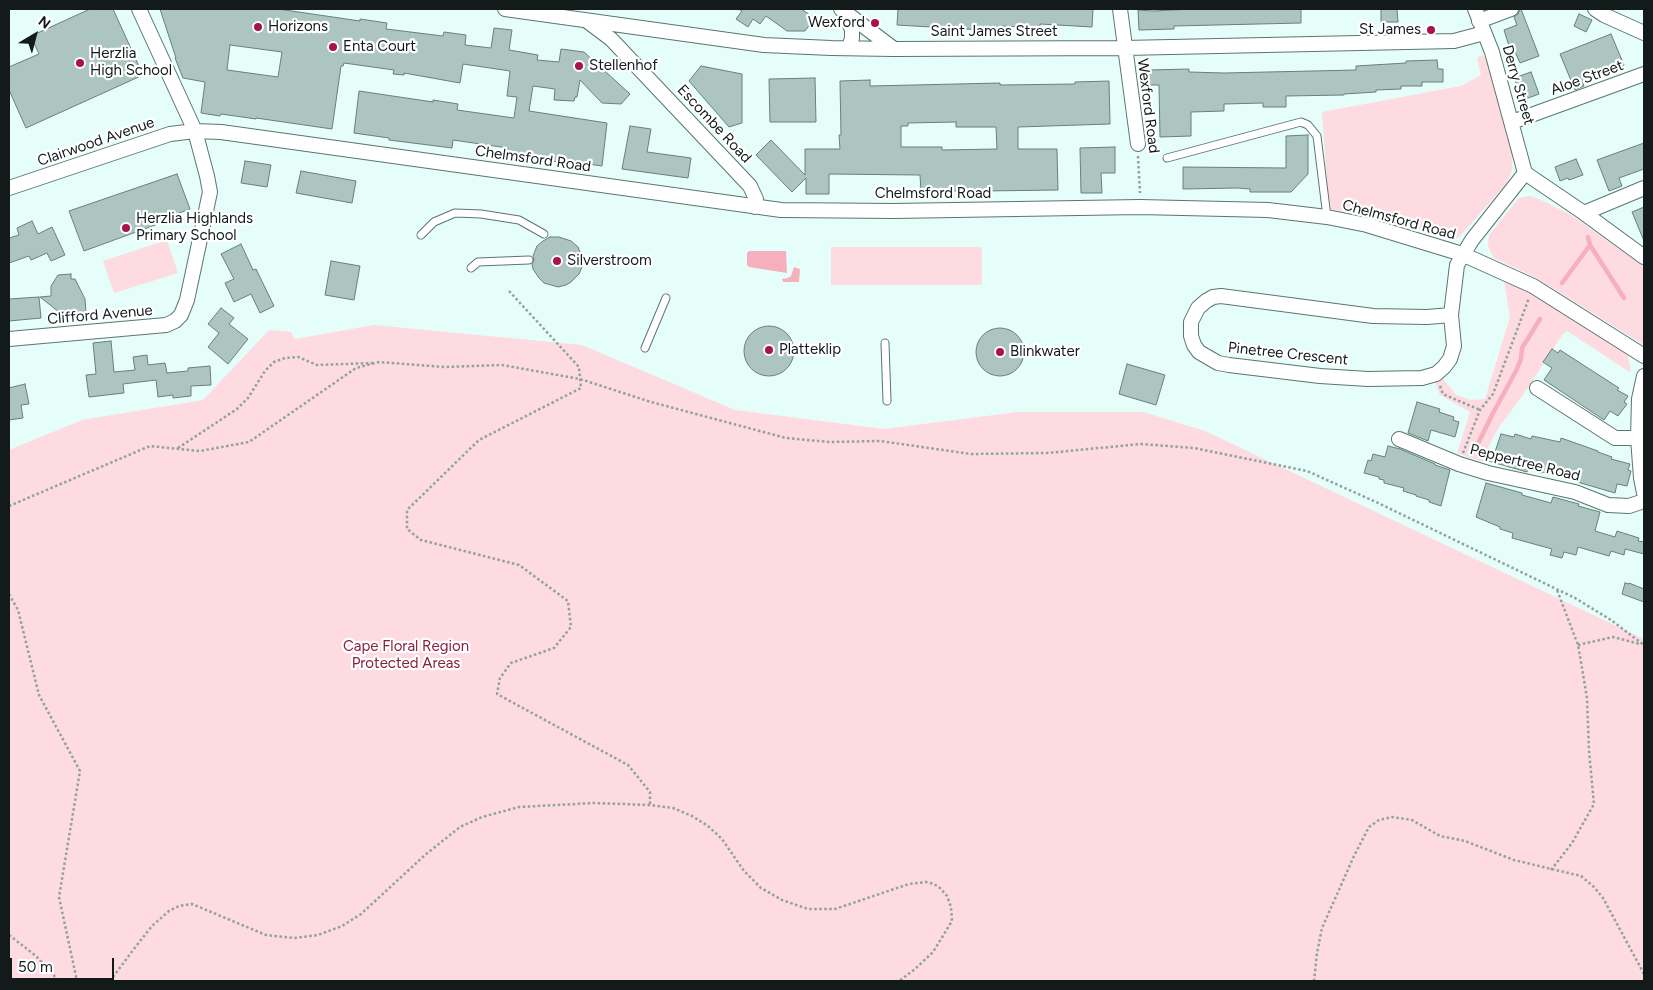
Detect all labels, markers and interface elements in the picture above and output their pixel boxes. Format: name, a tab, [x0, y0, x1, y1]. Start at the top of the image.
north arrow	[10, 10, 60, 60]
text: N	[35, 13, 54, 33]
place label: Wexford	[808, 14, 865, 32]
marker: Wexford	[869, 17, 881, 29]
place label: Horizons	[268, 18, 328, 36]
marker: Horizons	[252, 21, 264, 33]
place label: St James	[1359, 21, 1421, 39]
street label: Saint James Street	[930, 23, 1058, 41]
marker: St James	[1425, 24, 1437, 36]
place label: Enta Court	[343, 38, 416, 56]
marker: Enta Court	[327, 41, 339, 53]
street label: Derry Street	[1498, 43, 1538, 127]
place label: Herzlia High School	[90, 45, 172, 80]
marker: Herzlia High School	[74, 57, 86, 69]
place label: Stellenhof	[589, 57, 658, 75]
street label: Aloe Street	[1548, 57, 1626, 99]
street label: Wexford Road	[1133, 58, 1163, 154]
marker: Stellenhof	[573, 60, 585, 72]
street label: Escombe Road	[673, 81, 755, 167]
street label: Clairwood Avenue	[35, 114, 157, 170]
street label: Chelmsford Road	[474, 142, 592, 176]
street label: Chelmsford Road	[875, 185, 991, 203]
street label: Chelmsford Road	[1340, 196, 1458, 244]
place label: Herzlia Highlands Primary School	[136, 210, 253, 245]
marker: Herzlia Highlands Primary School	[120, 222, 132, 234]
place label: Silverstroom	[567, 252, 652, 270]
marker: Silverstroom	[551, 255, 563, 267]
street label: Clifford Avenue	[47, 301, 153, 329]
street label: Pinetree Crescent	[1227, 339, 1349, 369]
place label: Platteklip	[779, 341, 841, 359]
place label: Blinkwater	[1010, 343, 1080, 361]
marker: Platteklip	[763, 344, 775, 356]
marker: Blinkwater	[994, 346, 1006, 358]
street label: Peppertree Road	[1468, 441, 1582, 485]
park label: Cape Floral Region Protected Areas	[343, 638, 469, 673]
scale bar	[12, 948, 116, 980]
text: 50 m	[18, 958, 53, 976]

